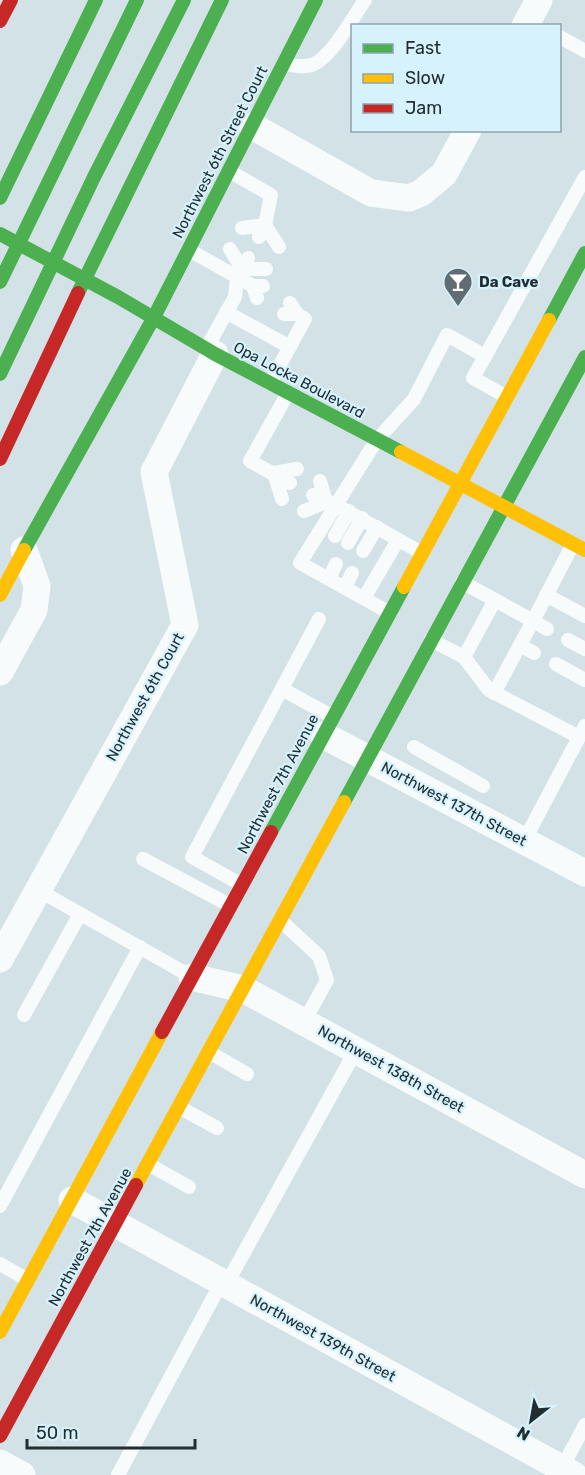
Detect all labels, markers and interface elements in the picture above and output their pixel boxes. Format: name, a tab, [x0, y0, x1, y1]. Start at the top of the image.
legend	[351, 24, 561, 132]
text: Fast	[405, 37, 441, 59]
street label: Northwest 6th Street Court	[169, 63, 271, 241]
text: Slow	[405, 67, 445, 89]
text: Jam	[405, 97, 442, 119]
bar icon: Da Cave	[442, 266, 474, 308]
place label: Da Cave	[479, 273, 539, 291]
street label: Opa Locka Boulevard	[230, 338, 368, 422]
street label: Northwest 6th Court	[102, 630, 188, 764]
street label: Northwest 7th Avenue	[234, 711, 322, 857]
street label: Northwest 137th Street	[378, 758, 530, 850]
street label: Northwest 138th Street	[315, 1021, 467, 1117]
street label: Northwest 7th Avenue	[44, 1165, 136, 1309]
street label: Northwest 139th Street	[247, 1291, 399, 1386]
north arrow	[501, 1391, 561, 1451]
scale bar	[27, 1412, 195, 1450]
text: 50 m	[36, 1422, 79, 1444]
text: N	[514, 1422, 533, 1445]

